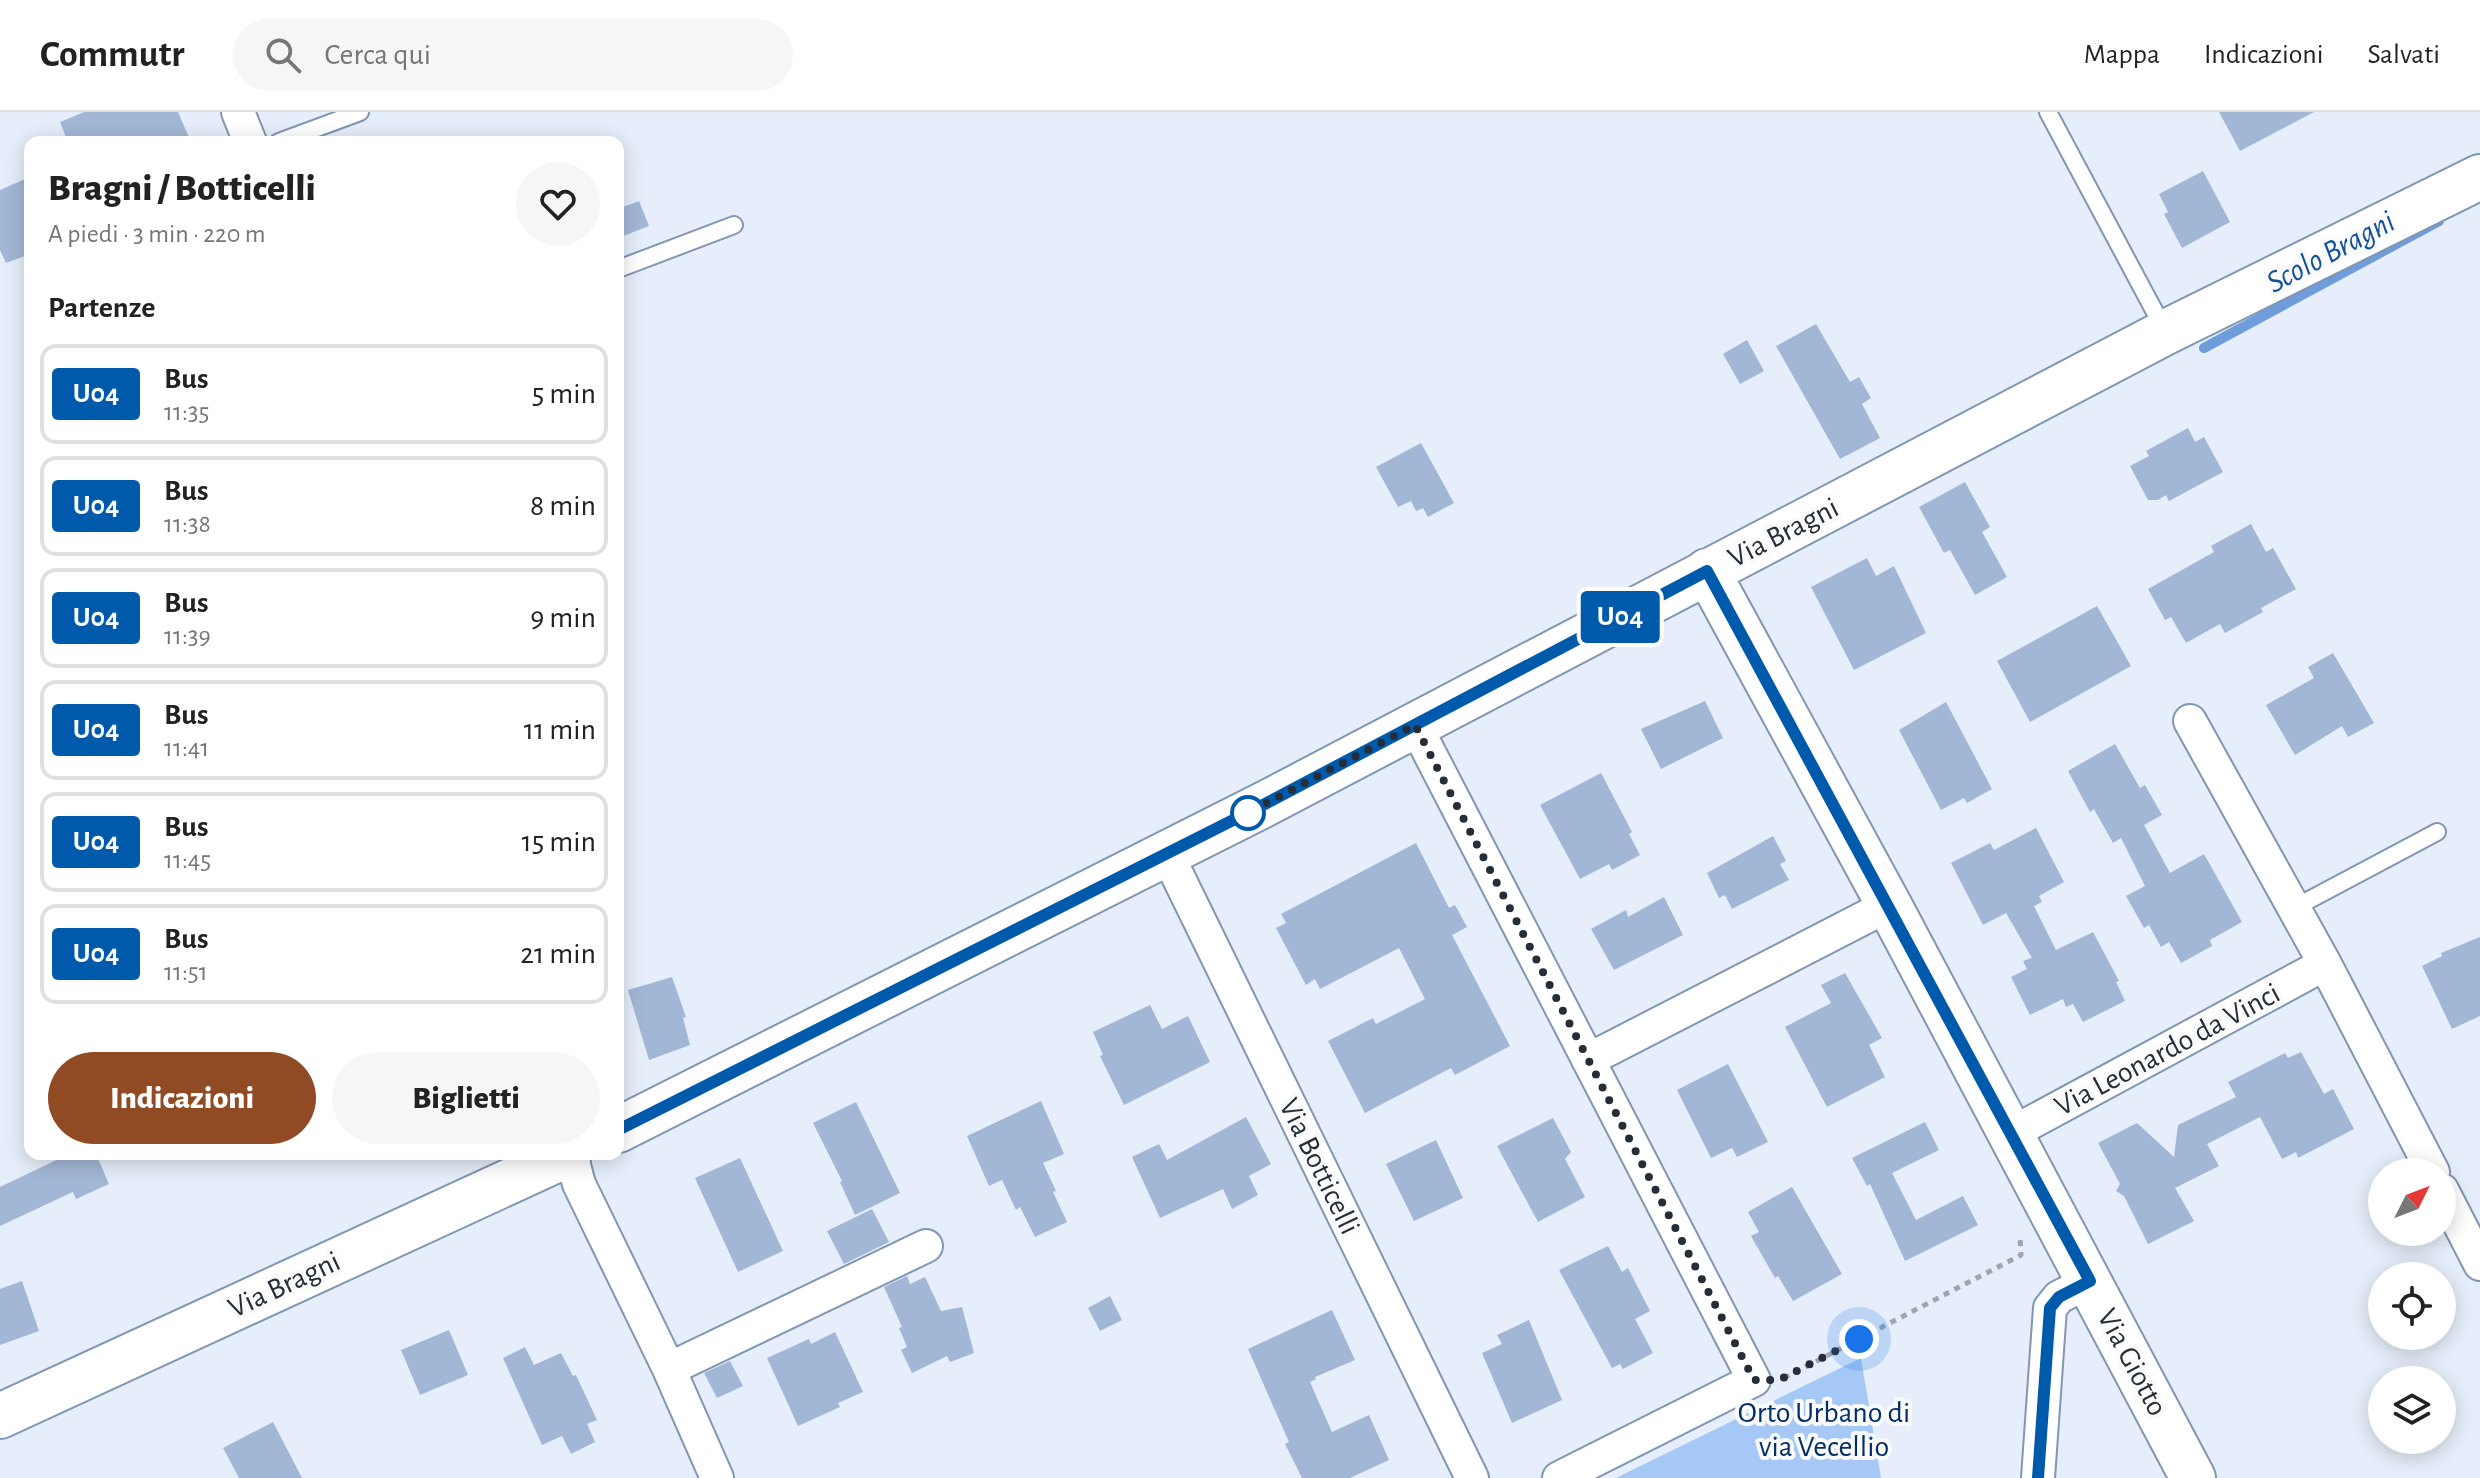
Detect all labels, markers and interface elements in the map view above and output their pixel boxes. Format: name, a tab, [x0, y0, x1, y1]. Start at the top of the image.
search box	[233, 19, 793, 91]
icon: search	[261, 33, 305, 77]
text: Commutr	[40, 36, 185, 74]
text: Cerca qui	[325, 40, 431, 70]
text: Mappa	[2084, 41, 2160, 69]
text: Indicazioni	[2204, 41, 2323, 69]
text: Salvati	[2367, 41, 2440, 69]
button: heart	[516, 162, 600, 246]
text: Bragni / Botticelli	[48, 170, 316, 208]
water label: Scolo Bragni	[2261, 205, 2400, 299]
text: A piedi · 3 min · 220 m	[48, 221, 266, 247]
text: Partenze	[48, 293, 155, 323]
text: Bus	[164, 364, 209, 394]
text: 5 min	[532, 379, 596, 409]
text: U04	[73, 380, 119, 408]
text: 11:35	[164, 399, 209, 425]
text: Bus	[164, 476, 209, 506]
text: 8 min	[530, 491, 596, 521]
text: U04	[73, 492, 119, 520]
street label: Via Bragni	[1723, 492, 1843, 573]
text: 11:38	[164, 511, 211, 537]
text: Bus	[164, 588, 209, 618]
line badge: U04	[1574, 591, 1666, 643]
text: 9 min	[530, 603, 596, 633]
text: U04	[1597, 603, 1643, 631]
text: U04	[73, 604, 119, 632]
text: 11:39	[164, 623, 211, 649]
text: Bus	[164, 700, 209, 730]
text: 11 min	[524, 715, 596, 745]
text: U04	[73, 716, 119, 744]
text: 11:41	[164, 735, 209, 761]
unlabelled marker	[1231, 796, 1265, 830]
text: Bus	[164, 812, 209, 842]
text: 15 min	[521, 827, 596, 857]
text: U04	[73, 828, 119, 856]
text: 11:45	[164, 847, 211, 873]
text: Bus	[164, 924, 209, 954]
text: 21 min	[520, 939, 596, 969]
text: U04	[73, 940, 119, 968]
text: 11:51	[164, 959, 208, 985]
street label: Via Leonardo da Vinci	[2050, 978, 2285, 1122]
button: Indicazioni	[48, 1052, 316, 1144]
button: Biglietti	[332, 1052, 600, 1144]
street label: Via Botticelli	[1273, 1094, 1365, 1239]
north arrow	[2368, 1158, 2456, 1246]
map controls	[2368, 1158, 2456, 1454]
street label: Via Bragni	[224, 1246, 345, 1324]
button: locate	[2368, 1262, 2456, 1350]
street label: Via Giotto	[2092, 1304, 2173, 1421]
your location	[1839, 1319, 1879, 1359]
button: layers	[2368, 1366, 2456, 1454]
park label: Orto Urbano di via Vecellio	[1738, 1398, 1910, 1462]

